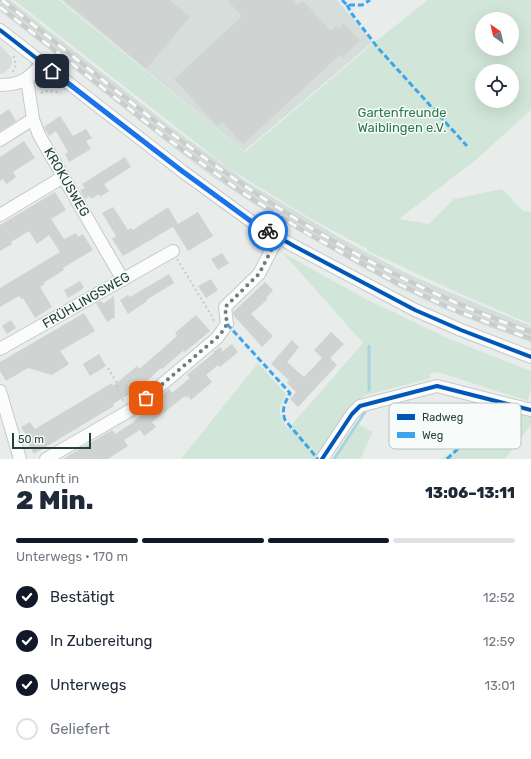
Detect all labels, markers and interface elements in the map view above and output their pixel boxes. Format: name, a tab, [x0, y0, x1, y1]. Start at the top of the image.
north arrow	[475, 12, 519, 56]
map controls	[475, 12, 519, 108]
pin	[35, 54, 69, 88]
icon: home	[41, 60, 63, 82]
button: locate	[475, 64, 519, 108]
park label: Gartenfreunde Waiblingen e.V.	[357, 105, 447, 136]
street label: KROKUSWEG	[41, 145, 93, 219]
courier	[248, 211, 288, 251]
icon: bike	[257, 220, 279, 242]
street label: FRÜHLINGSWEG	[40, 269, 132, 331]
pin	[129, 381, 163, 415]
icon: bag	[135, 387, 157, 409]
legend	[389, 403, 521, 449]
text: Radweg	[422, 411, 463, 424]
text: Weg	[422, 429, 443, 442]
scale bar	[12, 431, 91, 450]
text: 50 m	[18, 433, 44, 446]
text: Ankunft in	[16, 471, 79, 486]
text: 13:06–13:11	[425, 484, 515, 502]
text: 2 Min.	[16, 485, 93, 516]
text: Unterwegs · 170 m	[16, 549, 128, 564]
icon: check	[16, 586, 38, 608]
text: Bestätigt	[50, 588, 114, 606]
text: 12:52	[483, 590, 515, 605]
icon: check	[16, 630, 38, 652]
text: In Zubereitung	[50, 632, 153, 650]
text: 12:59	[483, 634, 515, 649]
icon: check	[16, 674, 38, 696]
text: Unterwegs	[50, 676, 126, 694]
text: 13:01	[484, 678, 515, 693]
text: Geliefert	[50, 720, 110, 738]

